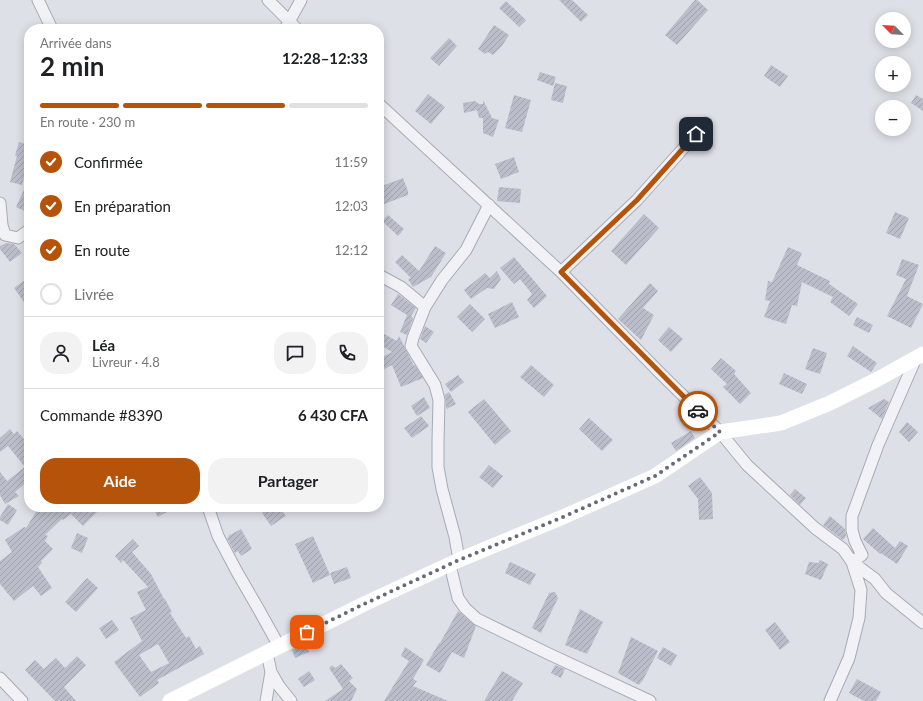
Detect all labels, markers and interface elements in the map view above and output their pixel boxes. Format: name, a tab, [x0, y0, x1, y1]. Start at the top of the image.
north arrow	[875, 12, 911, 48]
map controls	[875, 12, 911, 136]
text: Arrivée dans	[40, 35, 112, 51]
text: 12:28–12:33	[282, 49, 368, 67]
text: 2 min	[40, 50, 104, 82]
button: +	[875, 56, 911, 92]
button: −	[875, 100, 911, 136]
text: En route · 230 m	[40, 114, 135, 130]
pin	[679, 117, 713, 151]
icon: home	[685, 123, 707, 145]
icon: check	[40, 151, 62, 173]
text: Confirmée	[74, 153, 143, 171]
text: 11:59	[335, 154, 368, 170]
icon: check	[40, 195, 62, 217]
text: En préparation	[74, 197, 171, 215]
text: 12:03	[335, 198, 368, 214]
icon: check	[40, 239, 62, 261]
text: En route	[74, 241, 130, 259]
text: 12:12	[335, 242, 368, 258]
text: Livrée	[74, 285, 114, 303]
button: person	[40, 332, 82, 374]
button: chat	[274, 332, 316, 374]
button: phone	[326, 332, 368, 374]
text: Léa	[92, 336, 115, 354]
text: Livreur · 4.8	[92, 354, 160, 370]
courier	[678, 391, 718, 431]
icon: car	[687, 400, 709, 422]
text: Commande #8390	[40, 406, 163, 424]
text: 6 430 CFA	[298, 406, 368, 424]
button: Aide	[40, 458, 200, 504]
button: Partager	[208, 458, 368, 504]
pin	[290, 615, 324, 649]
icon: bag	[296, 621, 318, 643]

